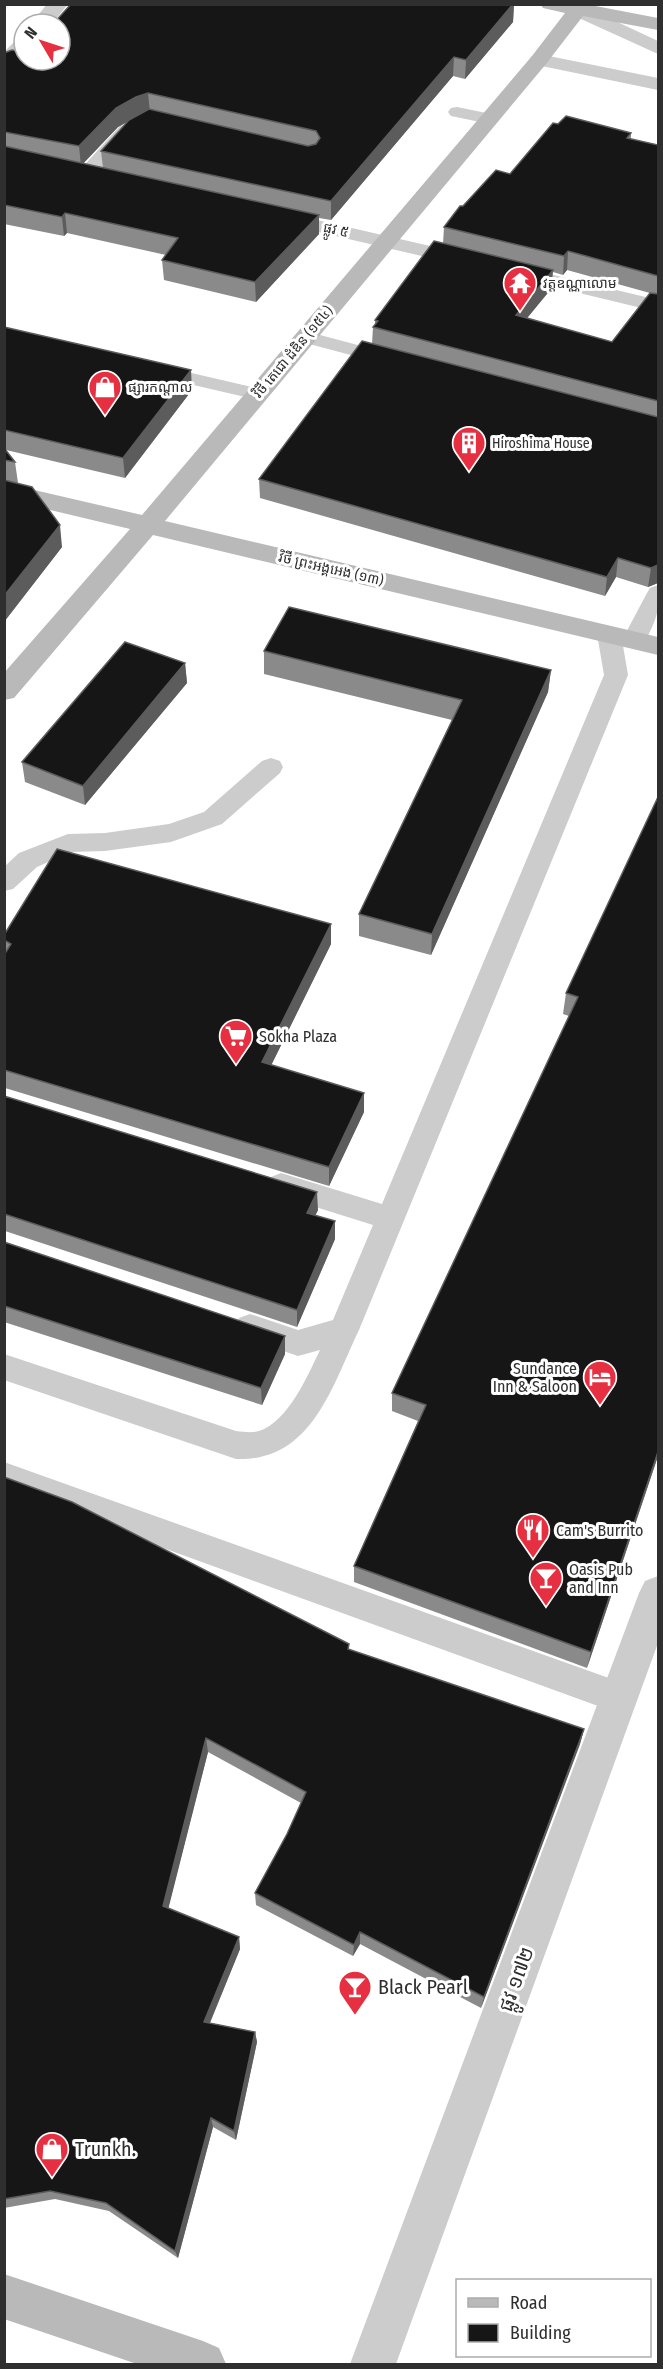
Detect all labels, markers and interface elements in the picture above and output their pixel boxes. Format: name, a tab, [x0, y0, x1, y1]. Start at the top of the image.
north arrow	[12, 12, 72, 72]
text: N	[20, 23, 41, 43]
street label: ផ្លូវ ៥	[321, 219, 350, 244]
temple icon: វត្តឧណ្ណាលោម	[502, 265, 538, 312]
place label: វត្តឧណ្ណាលោម	[543, 275, 617, 292]
street label: វិថី តេជោ ដំឌិន (១៥៤)	[249, 302, 336, 402]
shop icon: ផ្សារកណ្ដាល	[87, 369, 123, 416]
place label: ផ្សារកណ្ដាល	[128, 379, 192, 396]
building icon: Hiroshima House	[451, 425, 487, 472]
place label: Hiroshima House	[492, 435, 590, 452]
street label: វិថី ព្រះអង្គអេង (១៣)	[276, 548, 385, 590]
supermarket icon: Sokha Plaza	[218, 1018, 254, 1065]
place label: Sokha Plaza	[259, 1027, 337, 1046]
place label: Sundance Inn & Saloon	[493, 1359, 577, 1396]
hotel icon: Sundance Inn & Saloon	[582, 1359, 618, 1406]
restaurant icon: Cam's Burrito	[515, 1512, 551, 1559]
place label: Cam's Burrito	[556, 1521, 643, 1540]
bar icon: Oasis Pub and Inn	[528, 1560, 564, 1607]
place label: Oasis Pub and Inn	[569, 1560, 633, 1597]
street label: ផ្លូវ ១៧២	[493, 1943, 545, 2017]
bar icon: Black Pearl	[337, 1969, 373, 2016]
place label: Black Pearl	[378, 1975, 468, 1999]
shop icon: Trunkh.	[34, 2131, 70, 2178]
place label: Trunkh.	[75, 2137, 136, 2161]
legend	[456, 2279, 651, 2357]
text: Road	[510, 2292, 547, 2314]
text: Building	[510, 2322, 571, 2344]

